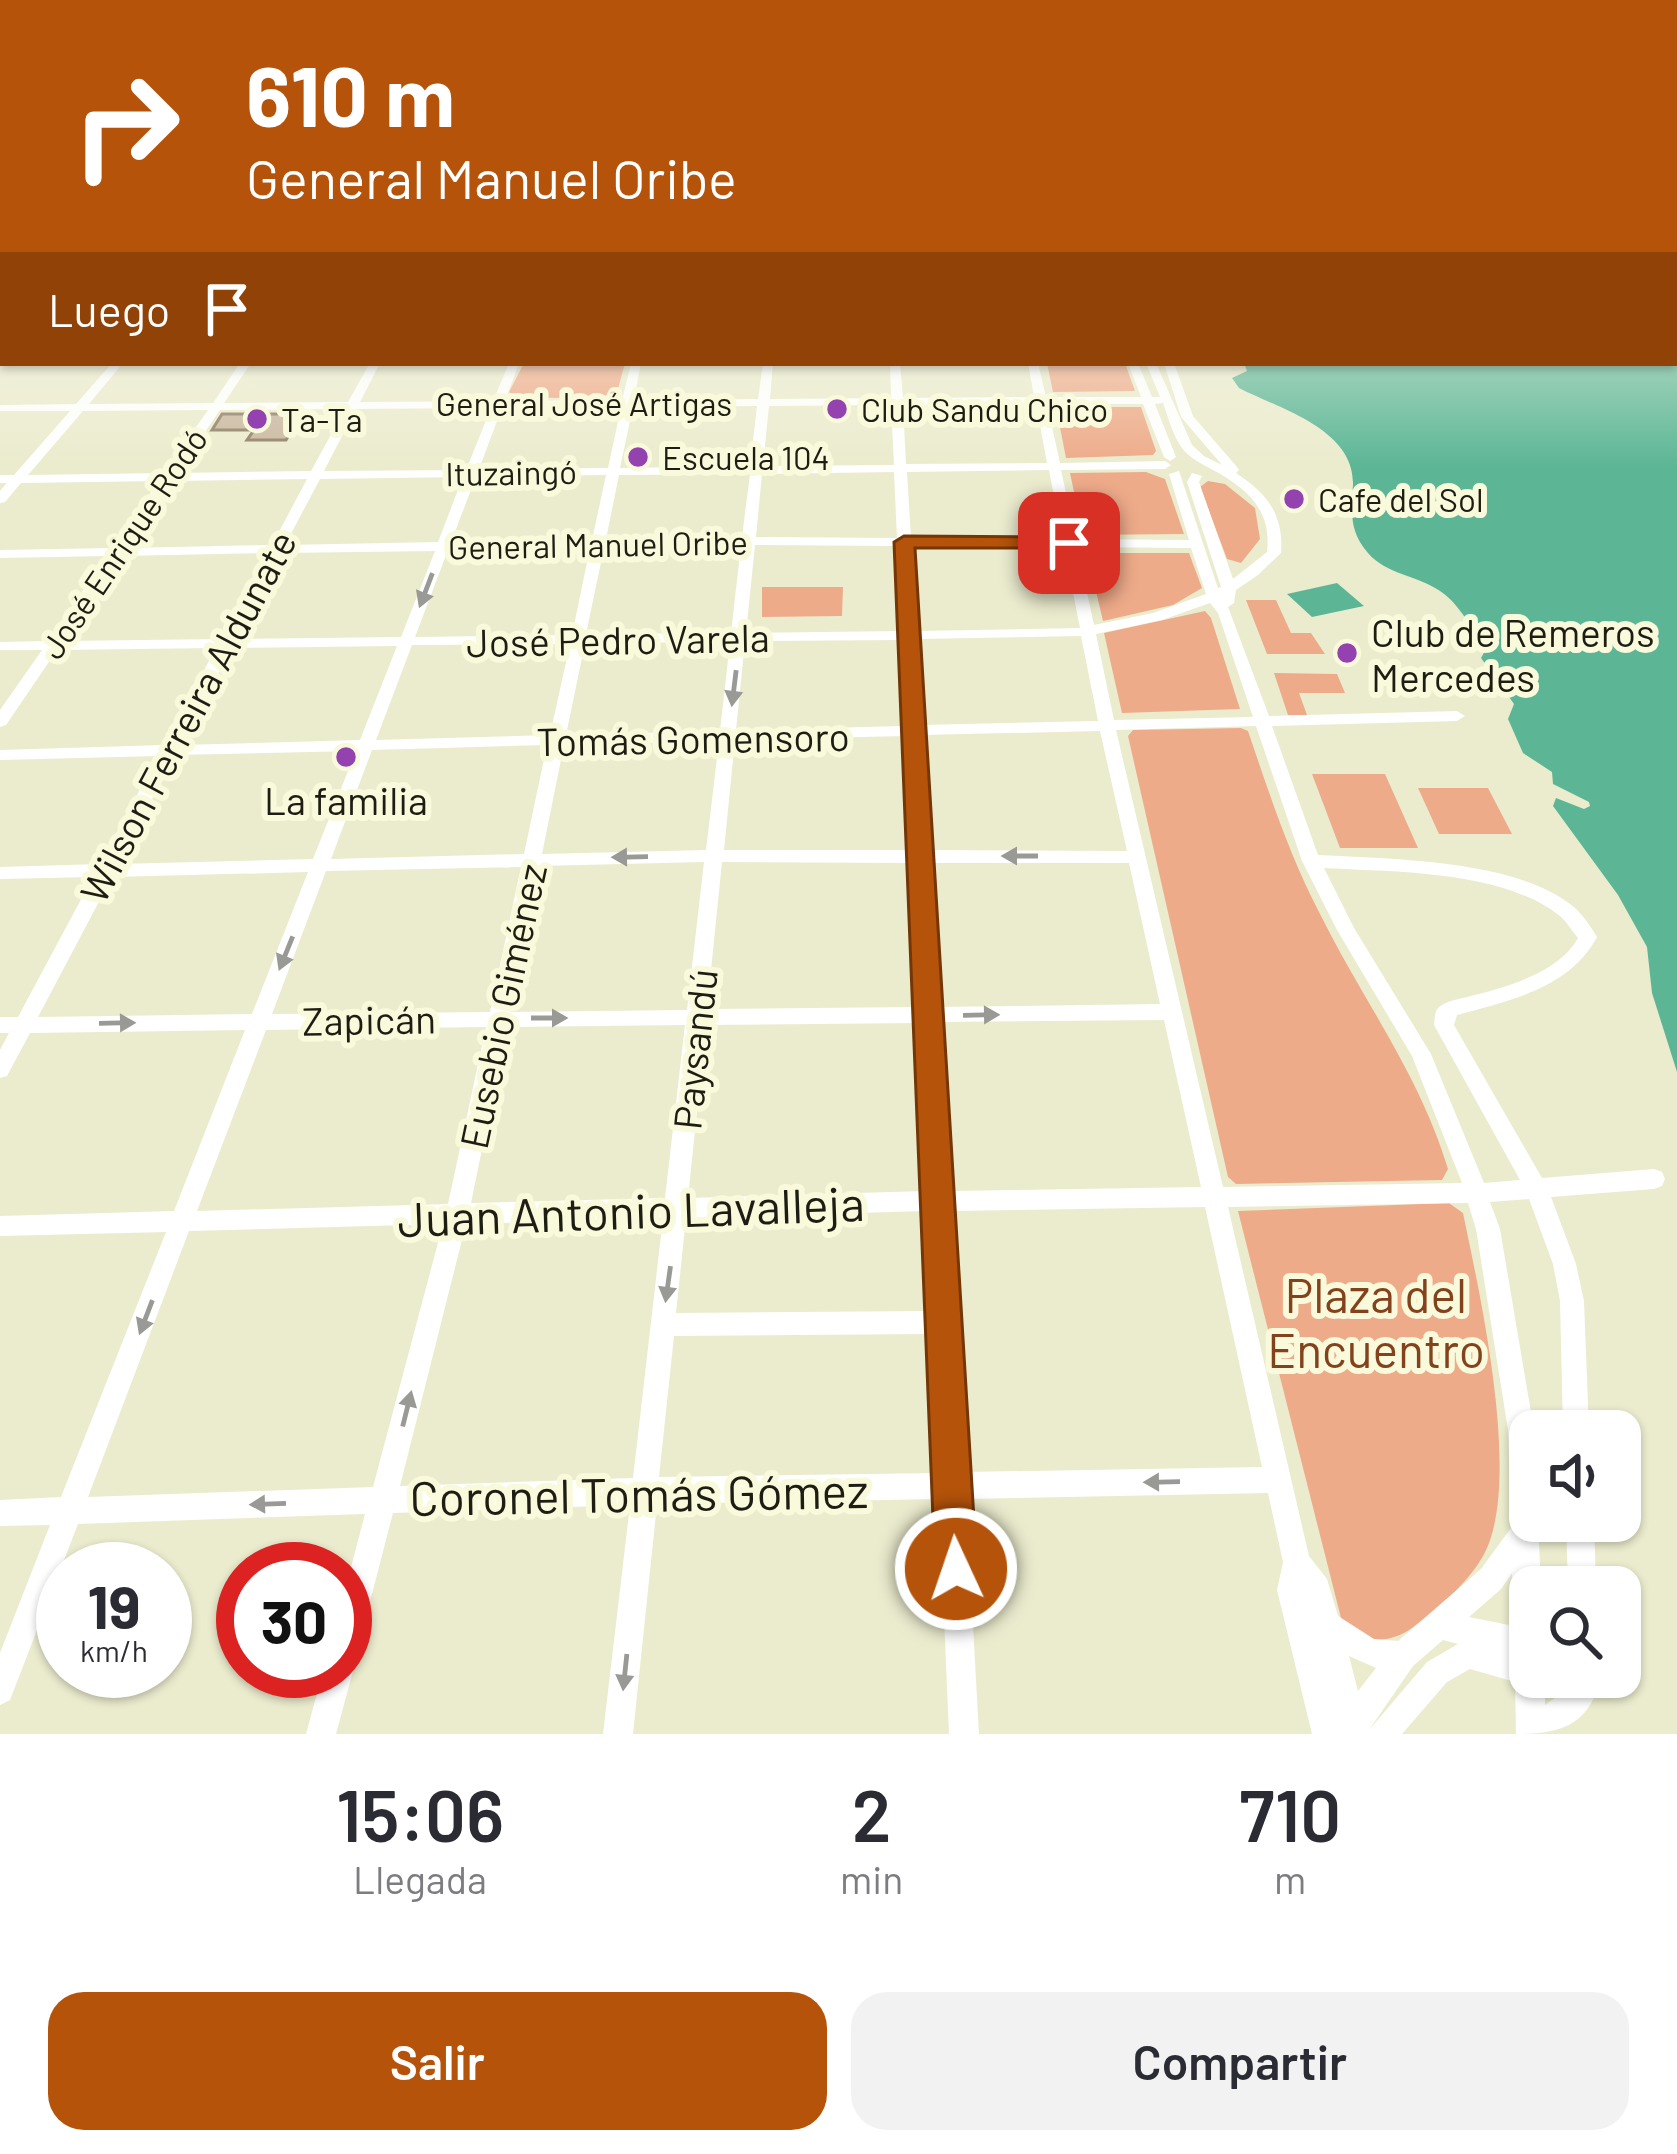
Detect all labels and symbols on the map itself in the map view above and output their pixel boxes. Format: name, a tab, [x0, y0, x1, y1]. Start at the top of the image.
street label: General José Artigas	[436, 383, 732, 423]
place label: Club Sandu Chico	[861, 389, 1108, 429]
marker: Club Sandu Chico	[824, 396, 850, 422]
place label: Ta-Ta	[281, 399, 363, 439]
marker: Ta-Ta	[244, 406, 270, 432]
street label: José Enrique Rodó	[31, 420, 215, 666]
place label: Escuela 104	[662, 437, 830, 477]
marker: Escuela 104	[625, 444, 651, 470]
street label: Ituzaingó	[445, 451, 577, 493]
place label: Cafe del Sol	[1318, 479, 1484, 519]
marker: Cafe del Sol	[1281, 486, 1307, 512]
pin	[1018, 492, 1120, 594]
street label: General Manuel Oribe	[448, 521, 748, 567]
street label: Wilson Ferreira Aldunate	[69, 522, 305, 910]
one-way arrow	[416, 572, 435, 608]
place label: Club de Remeros Mercedes	[1371, 608, 1655, 700]
street label: José Pedro Varela	[466, 613, 770, 665]
marker: Club de Remeros Mercedes	[1334, 640, 1360, 666]
one-way arrow	[725, 670, 744, 707]
street label: Tomás Gomensoro	[536, 712, 850, 764]
marker: La familia	[333, 744, 359, 770]
place label: La familia	[264, 776, 428, 823]
one-way arrow	[1000, 846, 1038, 866]
one-way arrow	[610, 847, 648, 867]
street label: Eusebio Giménez	[449, 859, 555, 1153]
one-way arrow	[276, 936, 295, 972]
street label: Paysandú	[662, 966, 726, 1132]
street label: Zapicán	[302, 994, 436, 1044]
one-way arrow	[963, 1006, 1001, 1025]
one-way arrow	[531, 1008, 569, 1027]
one-way arrow	[99, 1014, 137, 1033]
street label: Juan Antonio Lavalleja	[396, 1173, 866, 1247]
park label: Plaza del Encuentro	[1267, 1265, 1485, 1378]
one-way arrow	[658, 1266, 677, 1304]
one-way arrow	[135, 1300, 154, 1336]
one-way arrow	[398, 1391, 417, 1428]
street label: Coronel Tomás Gómez	[409, 1460, 869, 1526]
one-way arrow	[1142, 1473, 1180, 1492]
one-way arrow	[248, 1494, 286, 1513]
position arrow	[893, 1506, 1019, 1632]
speed limit sign: 30	[216, 1542, 372, 1698]
one-way arrow	[616, 1654, 635, 1691]

